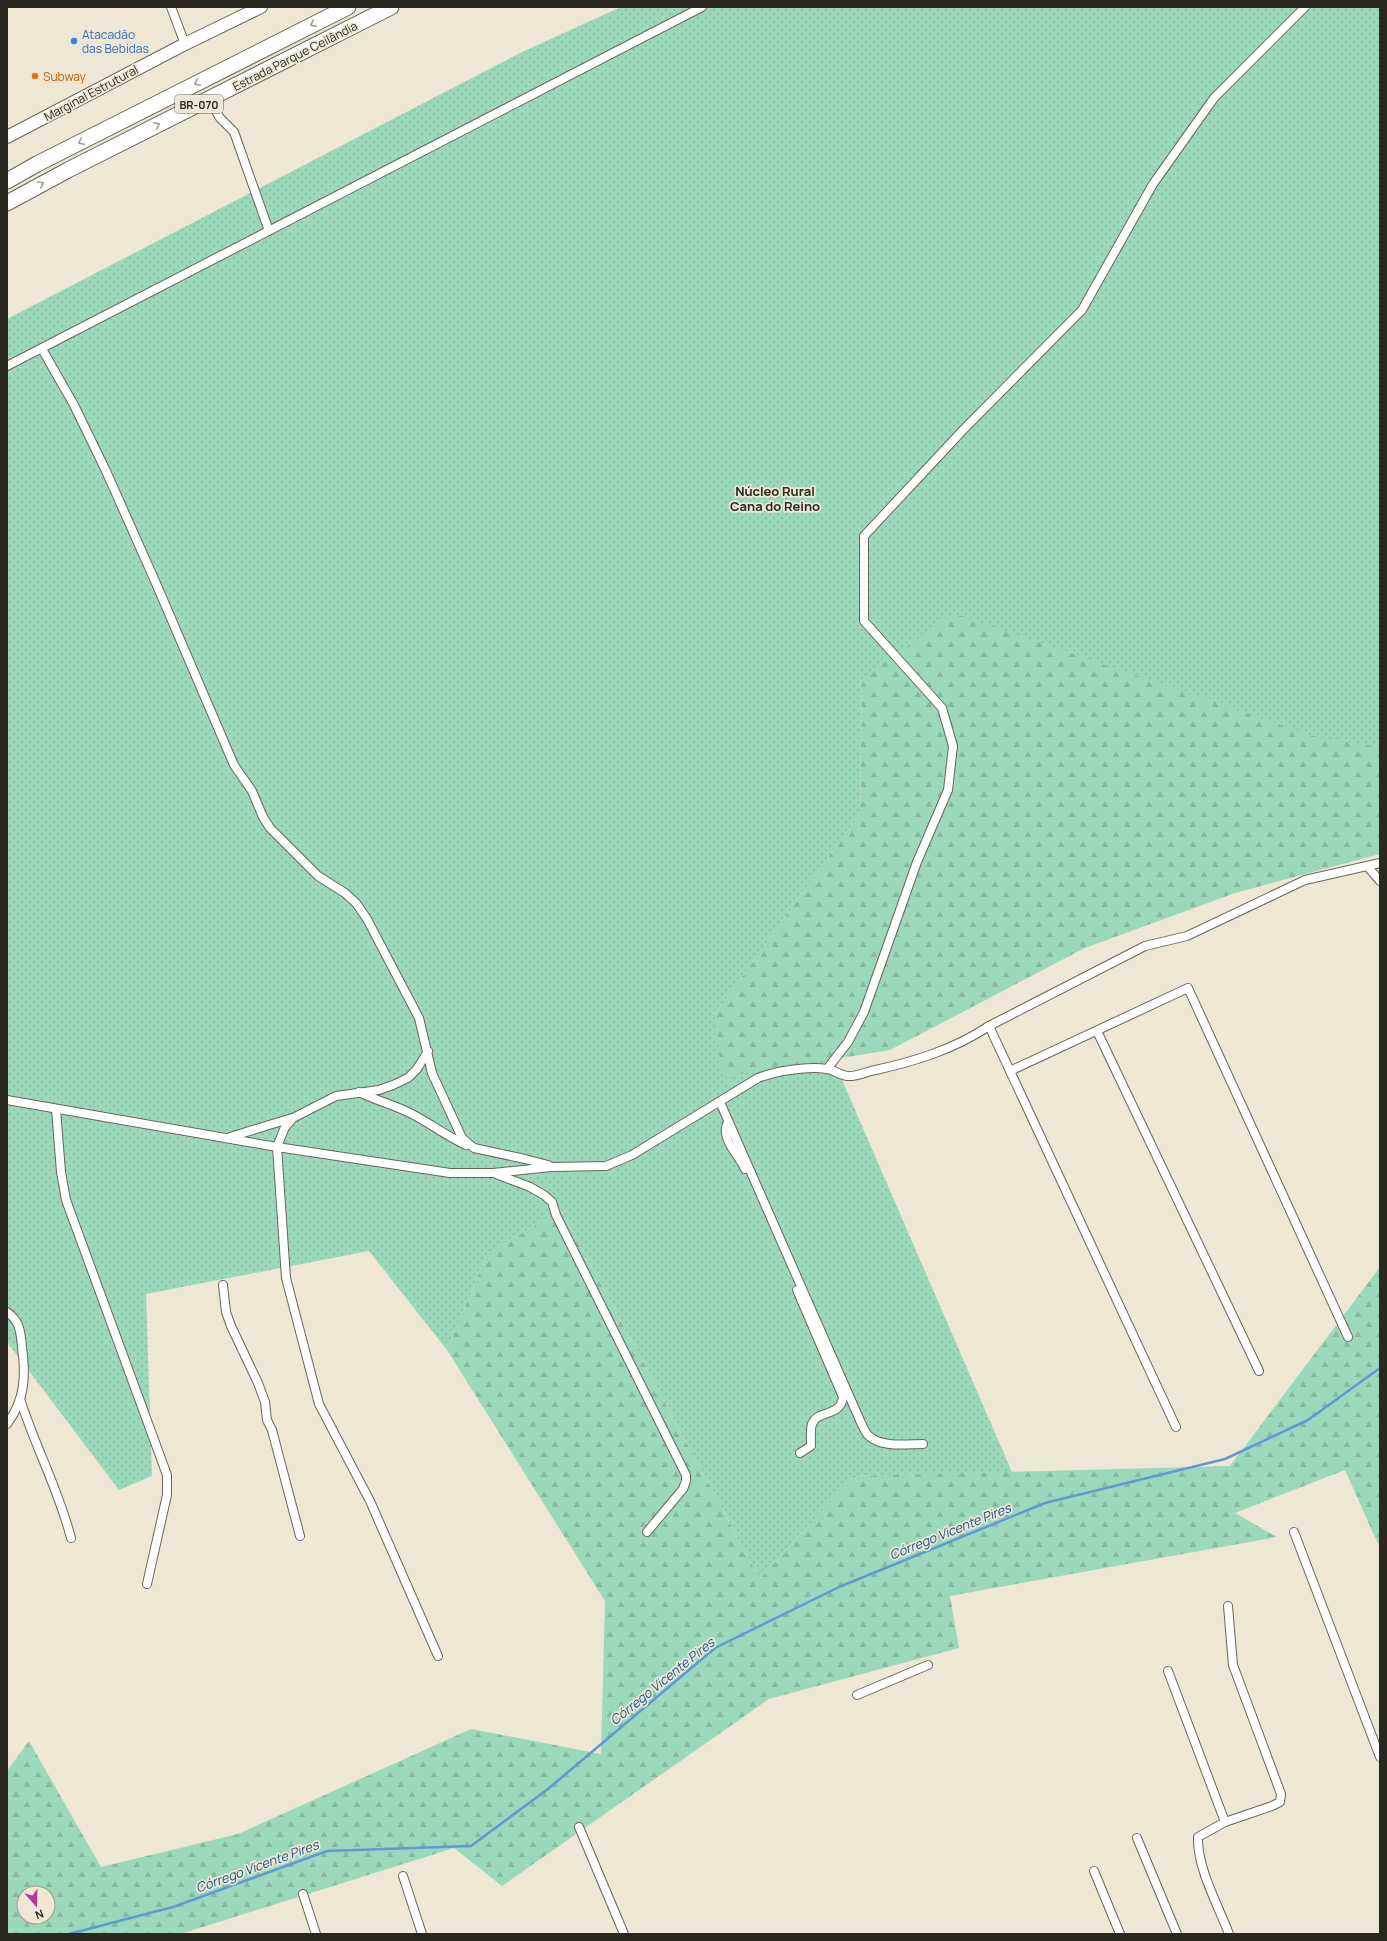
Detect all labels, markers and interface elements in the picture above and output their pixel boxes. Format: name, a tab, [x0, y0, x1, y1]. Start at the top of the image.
street label: Estrada Parque Ceilândia	[230, 17, 360, 95]
one-way arrow	[310, 19, 318, 27]
place label: Atacadão das Bebidas	[82, 26, 149, 57]
marker: Atacadão das Bebidas	[69, 36, 79, 46]
street label: Marginal Estrutural	[41, 61, 141, 125]
place label: Subway	[43, 68, 87, 85]
marker: Subway	[30, 71, 40, 81]
one-way arrow	[194, 78, 202, 86]
road number: BR-070	[175, 95, 223, 113]
one-way arrow	[153, 122, 160, 130]
one-way arrow	[78, 137, 86, 144]
one-way arrow	[37, 181, 44, 189]
district label: Núcleo Rural Cana do Reino	[730, 482, 820, 515]
water label: Córrego Vicente Pires	[887, 1498, 1015, 1564]
water label: Córrego Vicente Pires	[606, 1632, 719, 1729]
water label: Córrego Vicente Pires	[193, 1835, 322, 1897]
north arrow	[16, 1885, 56, 1925]
text: N	[33, 1906, 46, 1923]

